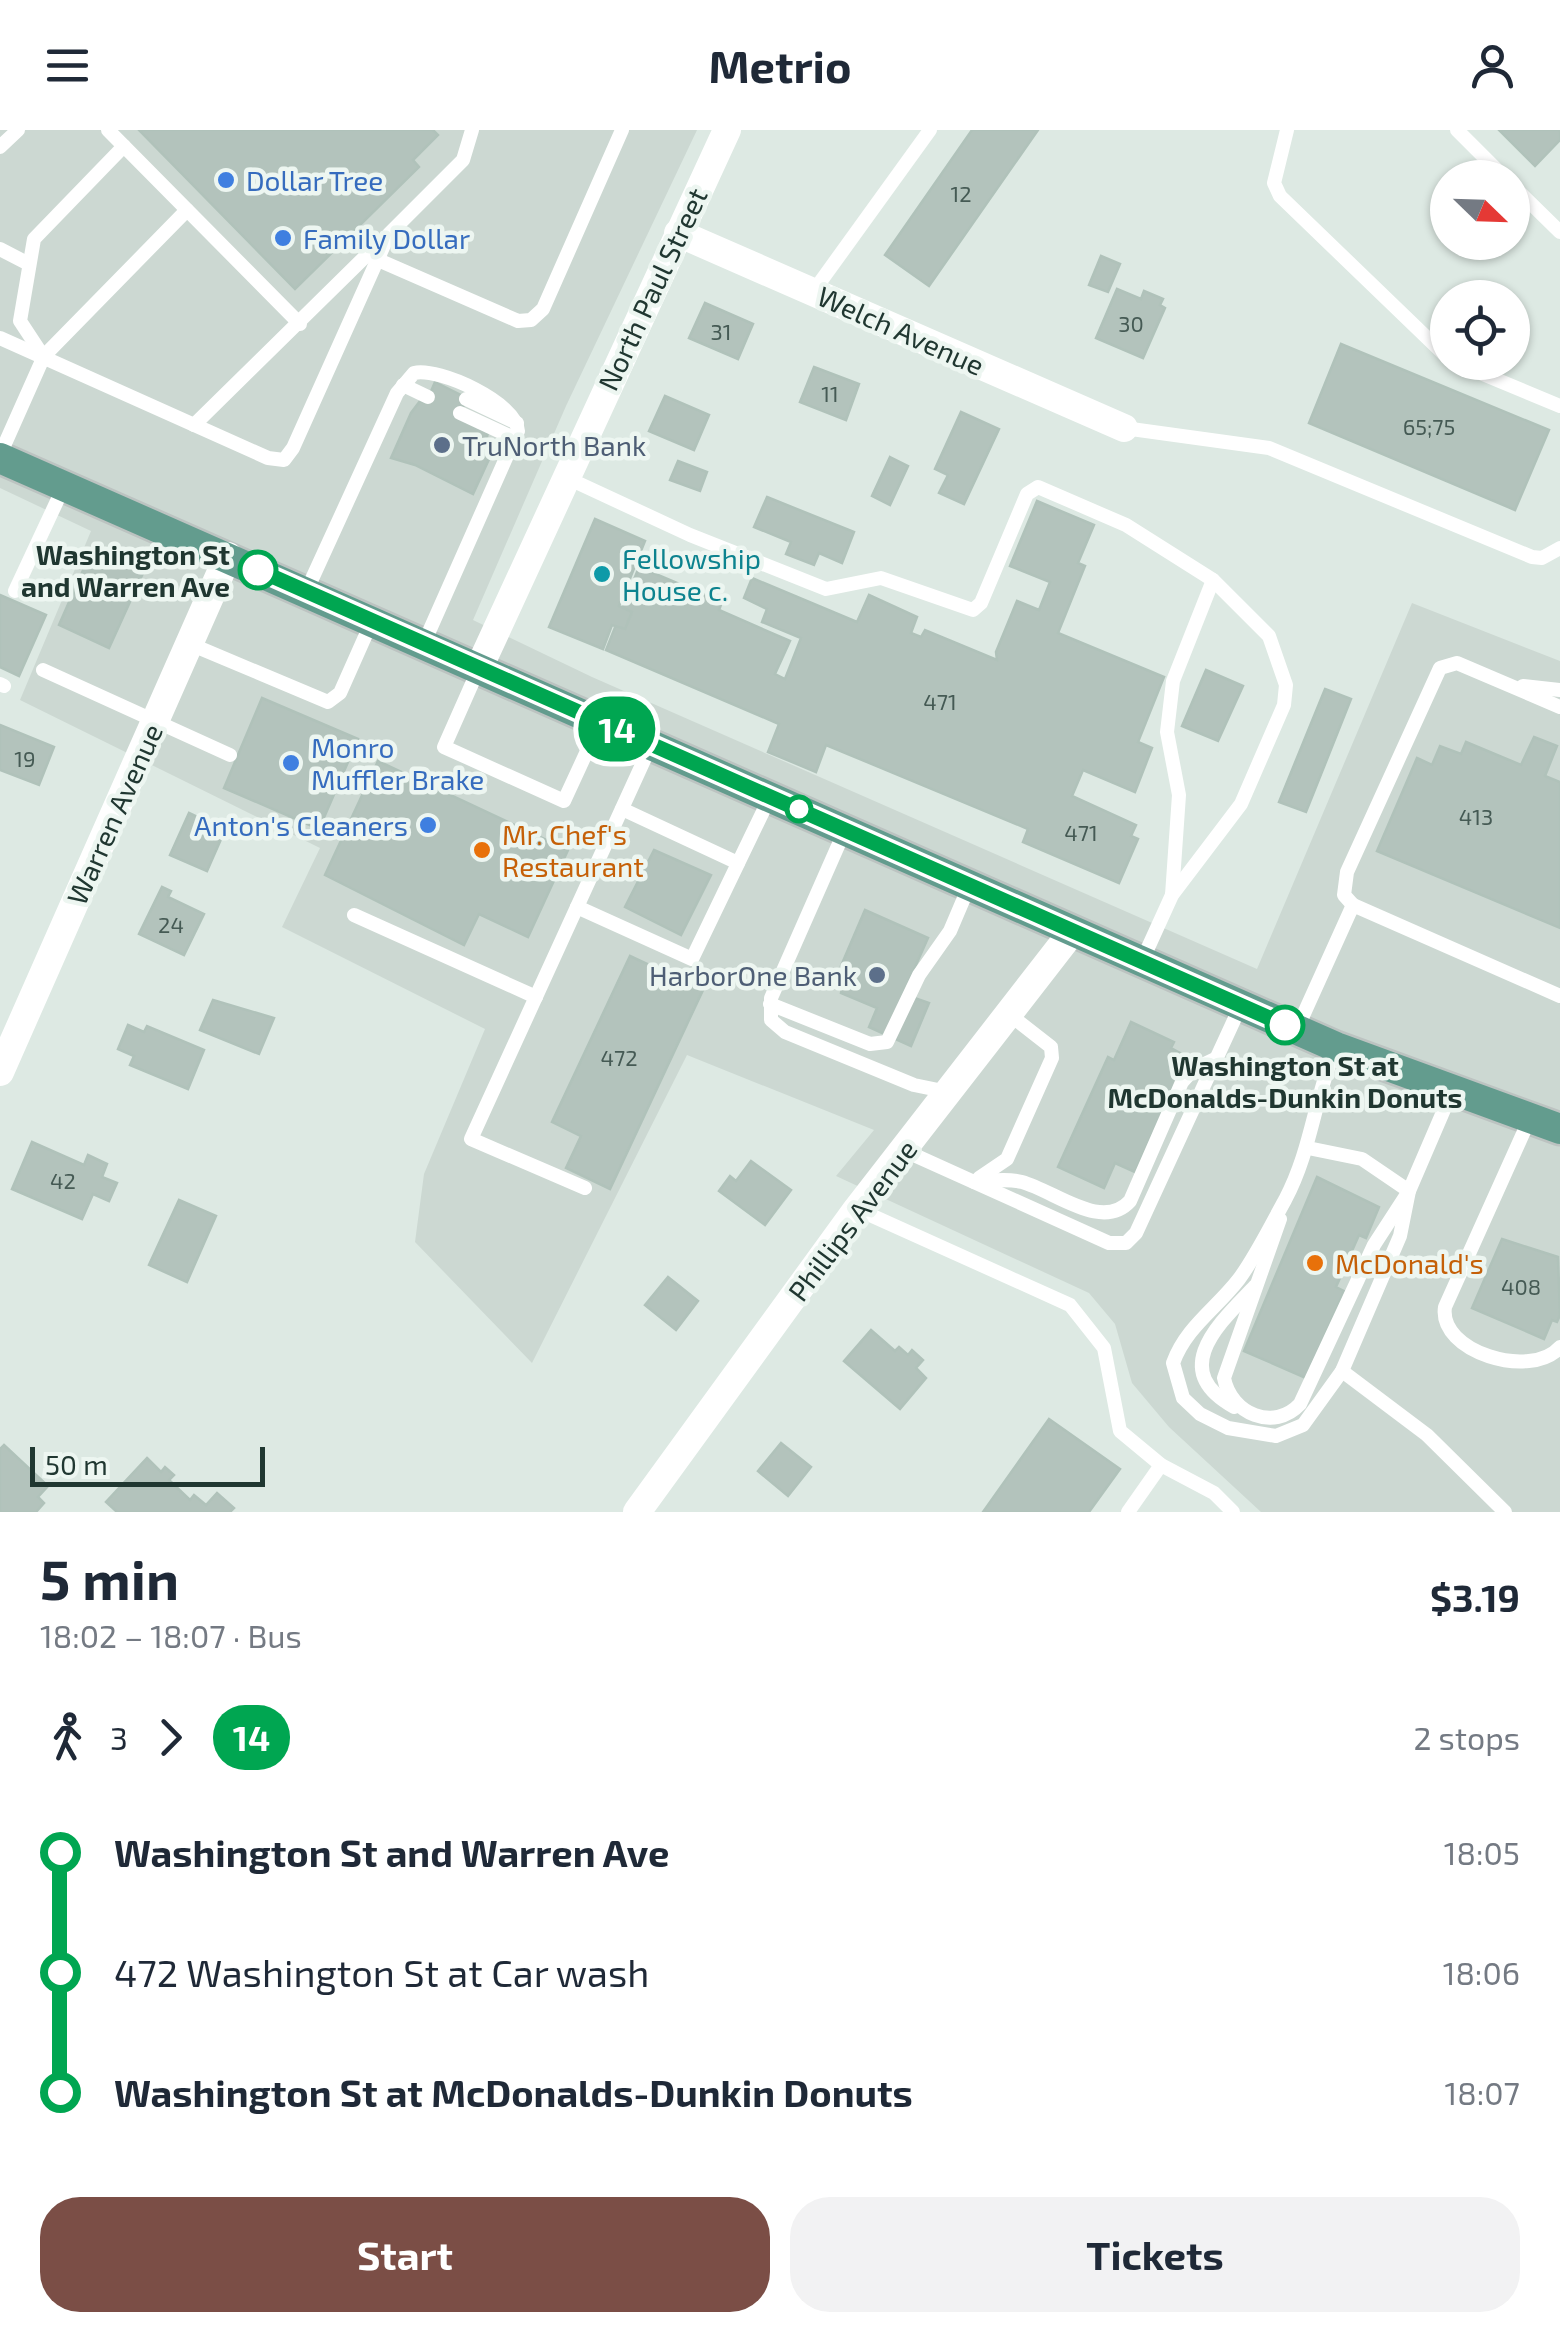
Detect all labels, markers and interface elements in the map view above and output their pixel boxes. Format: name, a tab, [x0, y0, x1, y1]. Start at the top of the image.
icon: menu	[40, 38, 95, 93]
text: Metrio	[708, 38, 852, 92]
icon: person	[1465, 38, 1520, 93]
north arrow	[1430, 160, 1530, 260]
map controls	[1430, 160, 1530, 380]
place label: Dollar Tree	[246, 163, 383, 197]
marker: Dollar Tree	[215, 169, 237, 191]
house number: 12	[950, 180, 972, 206]
street label: North Paul Street	[590, 182, 714, 396]
place label: Family Dollar	[303, 221, 470, 255]
marker: Family Dollar	[272, 227, 294, 249]
street label: Welch Avenue	[812, 278, 990, 382]
button: locate	[1430, 280, 1530, 380]
house number: 30	[1118, 310, 1144, 336]
house number: 31	[711, 318, 732, 344]
house number: 11	[821, 380, 839, 406]
house number: 65;75	[1403, 413, 1455, 439]
place label: TruNorth Bank	[462, 428, 646, 462]
marker: TruNorth Bank	[431, 434, 453, 456]
place label: Washington St and Warren Ave	[21, 537, 230, 603]
place label: Fellowship House c.	[622, 541, 761, 607]
marker: Washington St and Warren Ave	[239, 551, 277, 589]
marker: Fellowship House c.	[591, 563, 613, 585]
house number: 471	[923, 688, 957, 714]
line badge: 14	[572, 696, 662, 762]
text: 14	[598, 708, 636, 750]
street label: Warren Avenue	[59, 718, 169, 910]
place label: Monro Muffler Brake	[311, 730, 484, 796]
house number: 19	[14, 745, 36, 771]
marker: Monro Muffler Brake	[280, 752, 302, 774]
unlabelled marker	[786, 796, 812, 822]
house number: 413	[1459, 803, 1493, 829]
place label: Anton's Cleaners	[194, 808, 408, 842]
marker: Anton's Cleaners	[417, 814, 439, 836]
place label: Mr. Chef's Restaurant	[502, 817, 644, 883]
house number: 471	[1064, 819, 1098, 845]
marker: Mr. Chef's Restaurant	[471, 839, 493, 861]
house number: 24	[158, 911, 184, 937]
place label: HarborOne Bank	[649, 958, 857, 992]
marker: HarborOne Bank	[866, 964, 888, 986]
marker: Washington St at McDonalds-Dunkin Donuts	[1266, 1006, 1304, 1044]
house number: 472	[600, 1044, 638, 1070]
place label: Washington St at McDonalds-Dunkin Donuts	[1108, 1048, 1462, 1114]
street label: Phillips Avenue	[780, 1133, 924, 1307]
house number: 42	[50, 1167, 76, 1193]
place label: McDonald's	[1335, 1246, 1484, 1280]
marker: McDonald's	[1304, 1252, 1326, 1274]
house number: 408	[1501, 1273, 1541, 1299]
scale bar	[30, 1442, 265, 1486]
text: 50 m	[45, 1447, 108, 1481]
text: 5 min	[40, 1545, 179, 1611]
text: $3.19	[1430, 1574, 1520, 1620]
text: 18:02 – 18:07 · Bus	[40, 1616, 302, 1654]
icon: walk	[40, 1710, 95, 1765]
icon: forward	[143, 1710, 198, 1765]
text: 14	[233, 1716, 270, 1758]
text: 3	[110, 1718, 128, 1756]
text: 2 stops	[1413, 1718, 1520, 1756]
text: Washington St and Warren Ave	[114, 1829, 669, 1875]
text: 18:05	[1444, 1833, 1520, 1871]
text: 472 Washington St at Car wash	[114, 1949, 649, 1995]
text: 18:06	[1443, 1953, 1520, 1991]
text: Washington St at McDonalds-Dunkin Donuts	[114, 2069, 913, 2115]
text: 18:07	[1445, 2073, 1520, 2111]
button: Start	[40, 2197, 770, 2312]
button: Tickets	[790, 2197, 1520, 2312]

